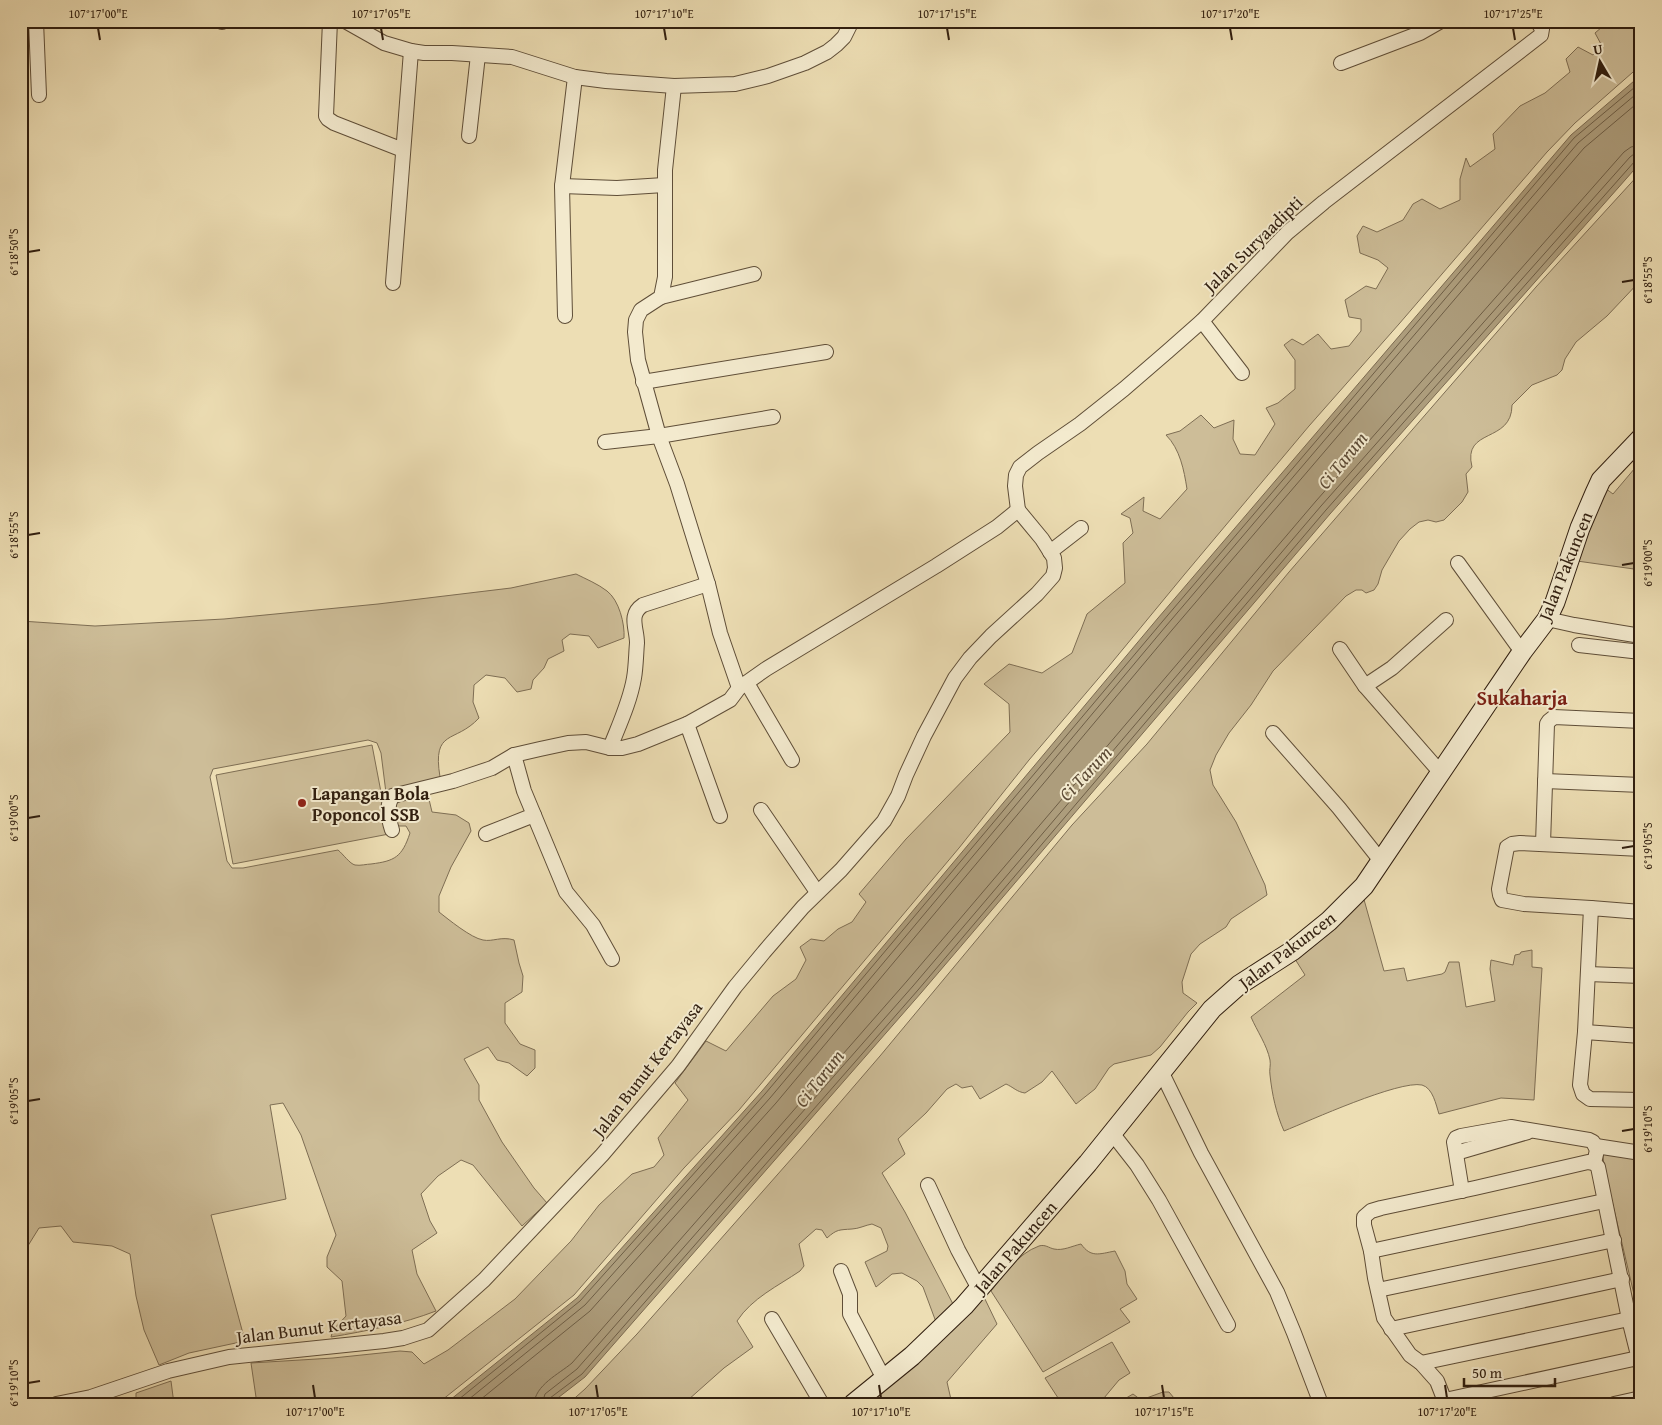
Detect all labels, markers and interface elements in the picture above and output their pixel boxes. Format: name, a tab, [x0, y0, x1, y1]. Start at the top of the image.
text: 107°17'00"E	[68, 5, 128, 22]
text: 107°17'05"E	[351, 5, 411, 22]
text: 107°17'10"E	[634, 5, 694, 22]
text: 107°17'15"E	[917, 5, 977, 22]
text: 107°17'20"E	[1200, 5, 1260, 22]
text: 107°17'25"E	[1483, 5, 1543, 22]
north arrow	[1574, 38, 1624, 88]
text: U	[1592, 38, 1605, 60]
street label: Jalan Suryaadipti	[1196, 189, 1309, 300]
text: 6°18'50"S	[5, 228, 22, 276]
text: 6°18'55"S	[1639, 256, 1656, 304]
water label: Ci Tarum	[1310, 425, 1374, 495]
street label: Jalan Pakuncen	[1530, 507, 1599, 626]
text: 6°18'55"S	[5, 511, 22, 559]
text: 6°19'00"S	[1639, 539, 1656, 587]
district label: Sukaharja	[1476, 683, 1568, 712]
water label: Ci Tarum	[1052, 739, 1118, 807]
place label: Lapangan Bola Poponcol SSB	[312, 780, 430, 828]
text: 6°19'00"S	[5, 794, 22, 842]
marker: Lapangan Bola Poponcol SSB	[296, 797, 308, 809]
text: 6°19'05"S	[1639, 822, 1656, 870]
street label: Jalan Pakuncen	[1231, 904, 1341, 997]
street label: Jalan Bunut Kertayasa	[584, 995, 709, 1144]
water label: Ci Tarum	[787, 1043, 851, 1113]
text: 6°19'05"S	[5, 1077, 22, 1125]
text: 6°19'10"S	[1639, 1105, 1656, 1153]
street label: Jalan Pakuncen	[966, 1195, 1063, 1301]
street label: Jalan Bunut Kertayasa	[233, 1303, 404, 1351]
scale bar	[1464, 1355, 1556, 1387]
text: 6°19'10"S	[5, 1359, 22, 1407]
text: 50 m	[1472, 1362, 1503, 1383]
text: 107°17'00"E	[285, 1403, 345, 1420]
text: 107°17'05"E	[568, 1403, 628, 1420]
text: 107°17'10"E	[851, 1403, 911, 1420]
text: 107°17'15"E	[1134, 1403, 1194, 1420]
text: 107°17'20"E	[1417, 1403, 1477, 1420]

